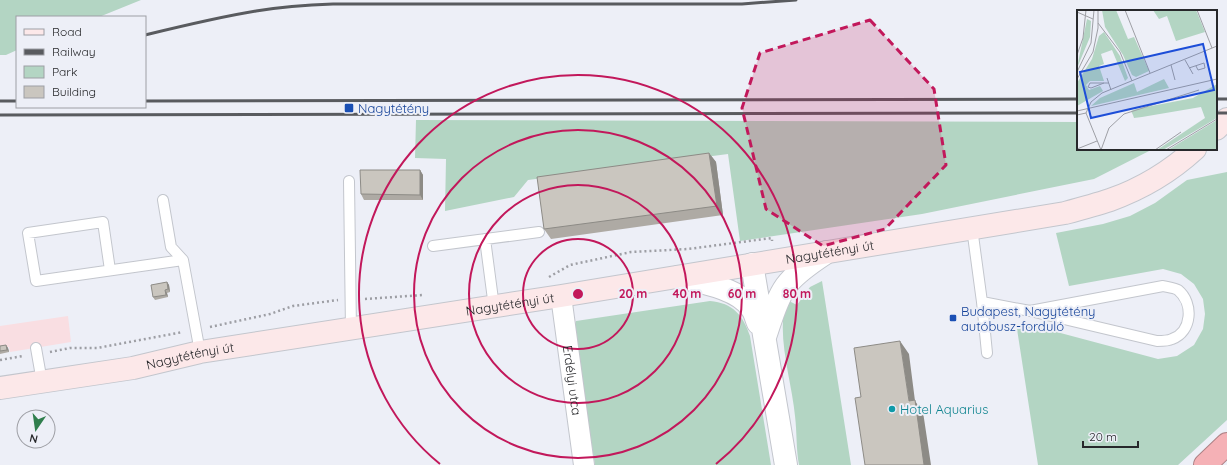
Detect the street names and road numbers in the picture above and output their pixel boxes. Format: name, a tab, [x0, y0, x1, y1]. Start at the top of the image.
street label: Nagytétényi út	[784, 237, 875, 267]
street label: Nagytétényi út	[465, 289, 555, 319]
street label: Nagytétényi út	[145, 339, 235, 373]
street label: Erdélyi utca	[560, 344, 585, 416]

